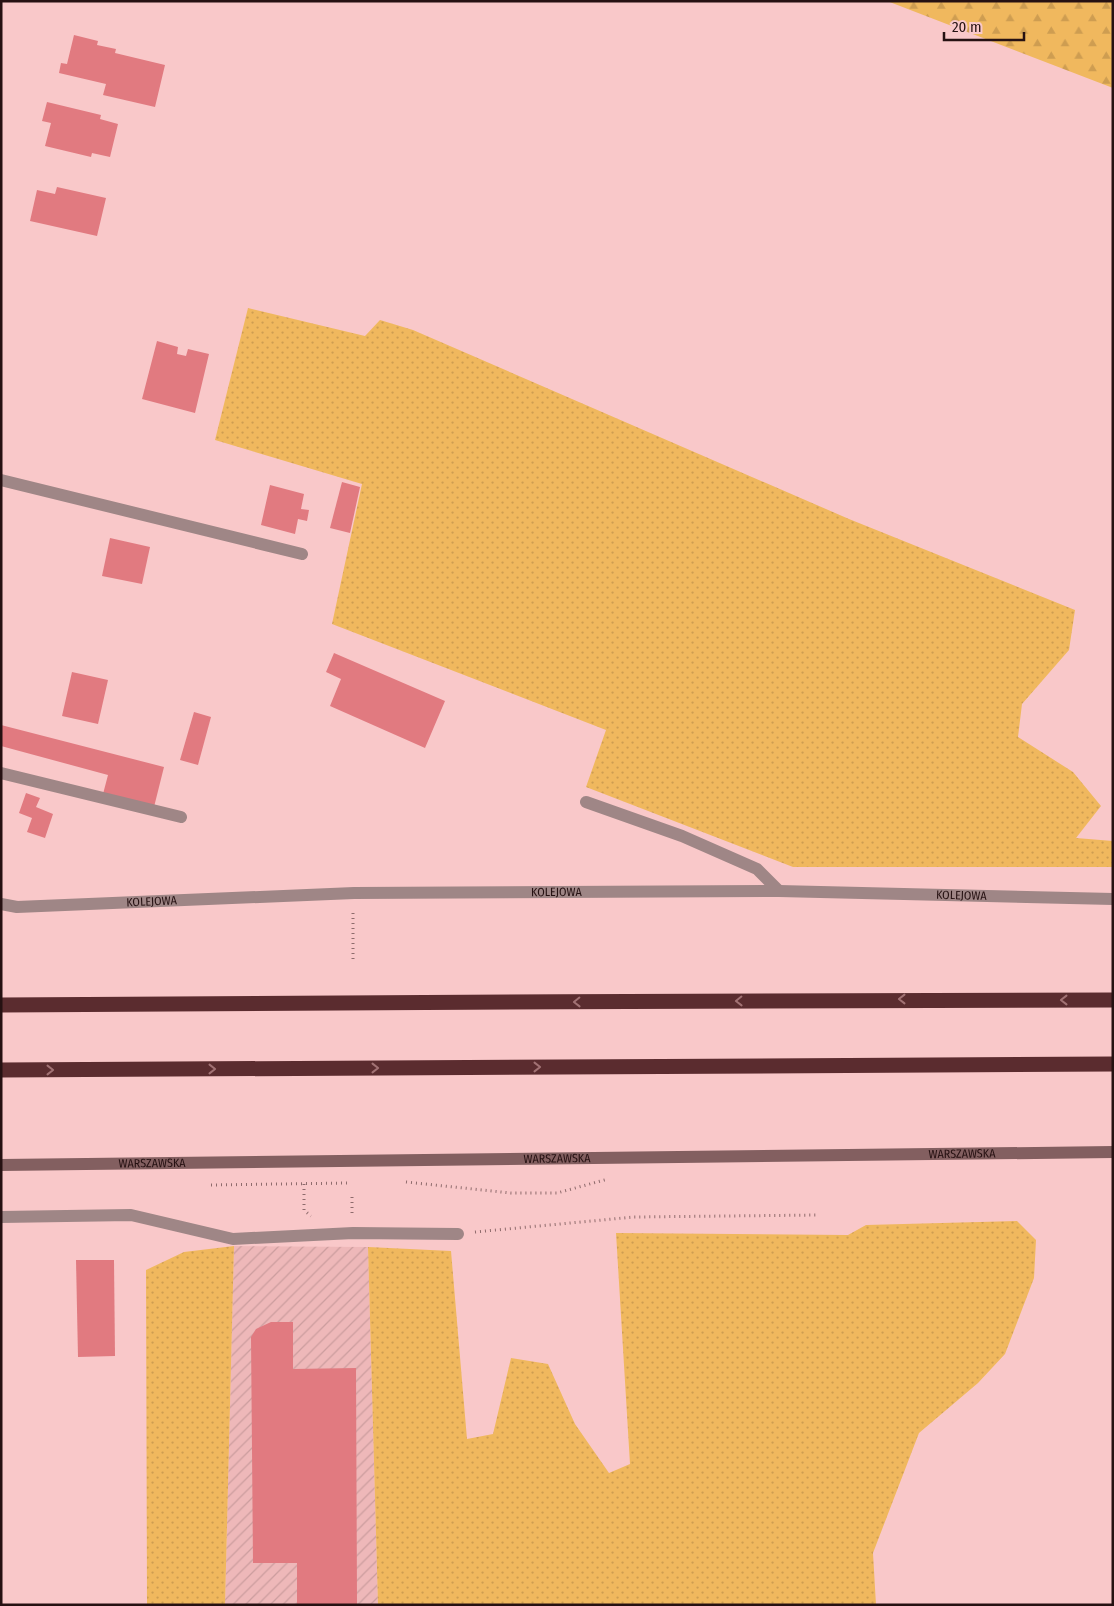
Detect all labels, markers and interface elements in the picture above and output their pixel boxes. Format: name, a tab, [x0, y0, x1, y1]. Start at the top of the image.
scale bar	[944, 10, 1024, 42]
text: 20 m	[952, 18, 982, 36]
street label: KOLEJOWA	[531, 885, 583, 899]
street label: KOLEJOWA	[936, 888, 988, 903]
street label: KOLEJOWA	[126, 893, 178, 909]
one-way arrow	[897, 994, 905, 1004]
one-way arrow	[735, 995, 743, 1006]
one-way arrow	[1060, 995, 1068, 1005]
one-way arrow	[572, 997, 580, 1008]
one-way arrow	[534, 1062, 542, 1072]
one-way arrow	[372, 1063, 379, 1073]
one-way arrow	[209, 1064, 217, 1074]
one-way arrow	[46, 1065, 54, 1075]
street label: WARSZAWSKA	[928, 1146, 996, 1161]
street label: WARSZAWSKA	[523, 1151, 591, 1166]
street label: WARSZAWSKA	[118, 1156, 186, 1171]

